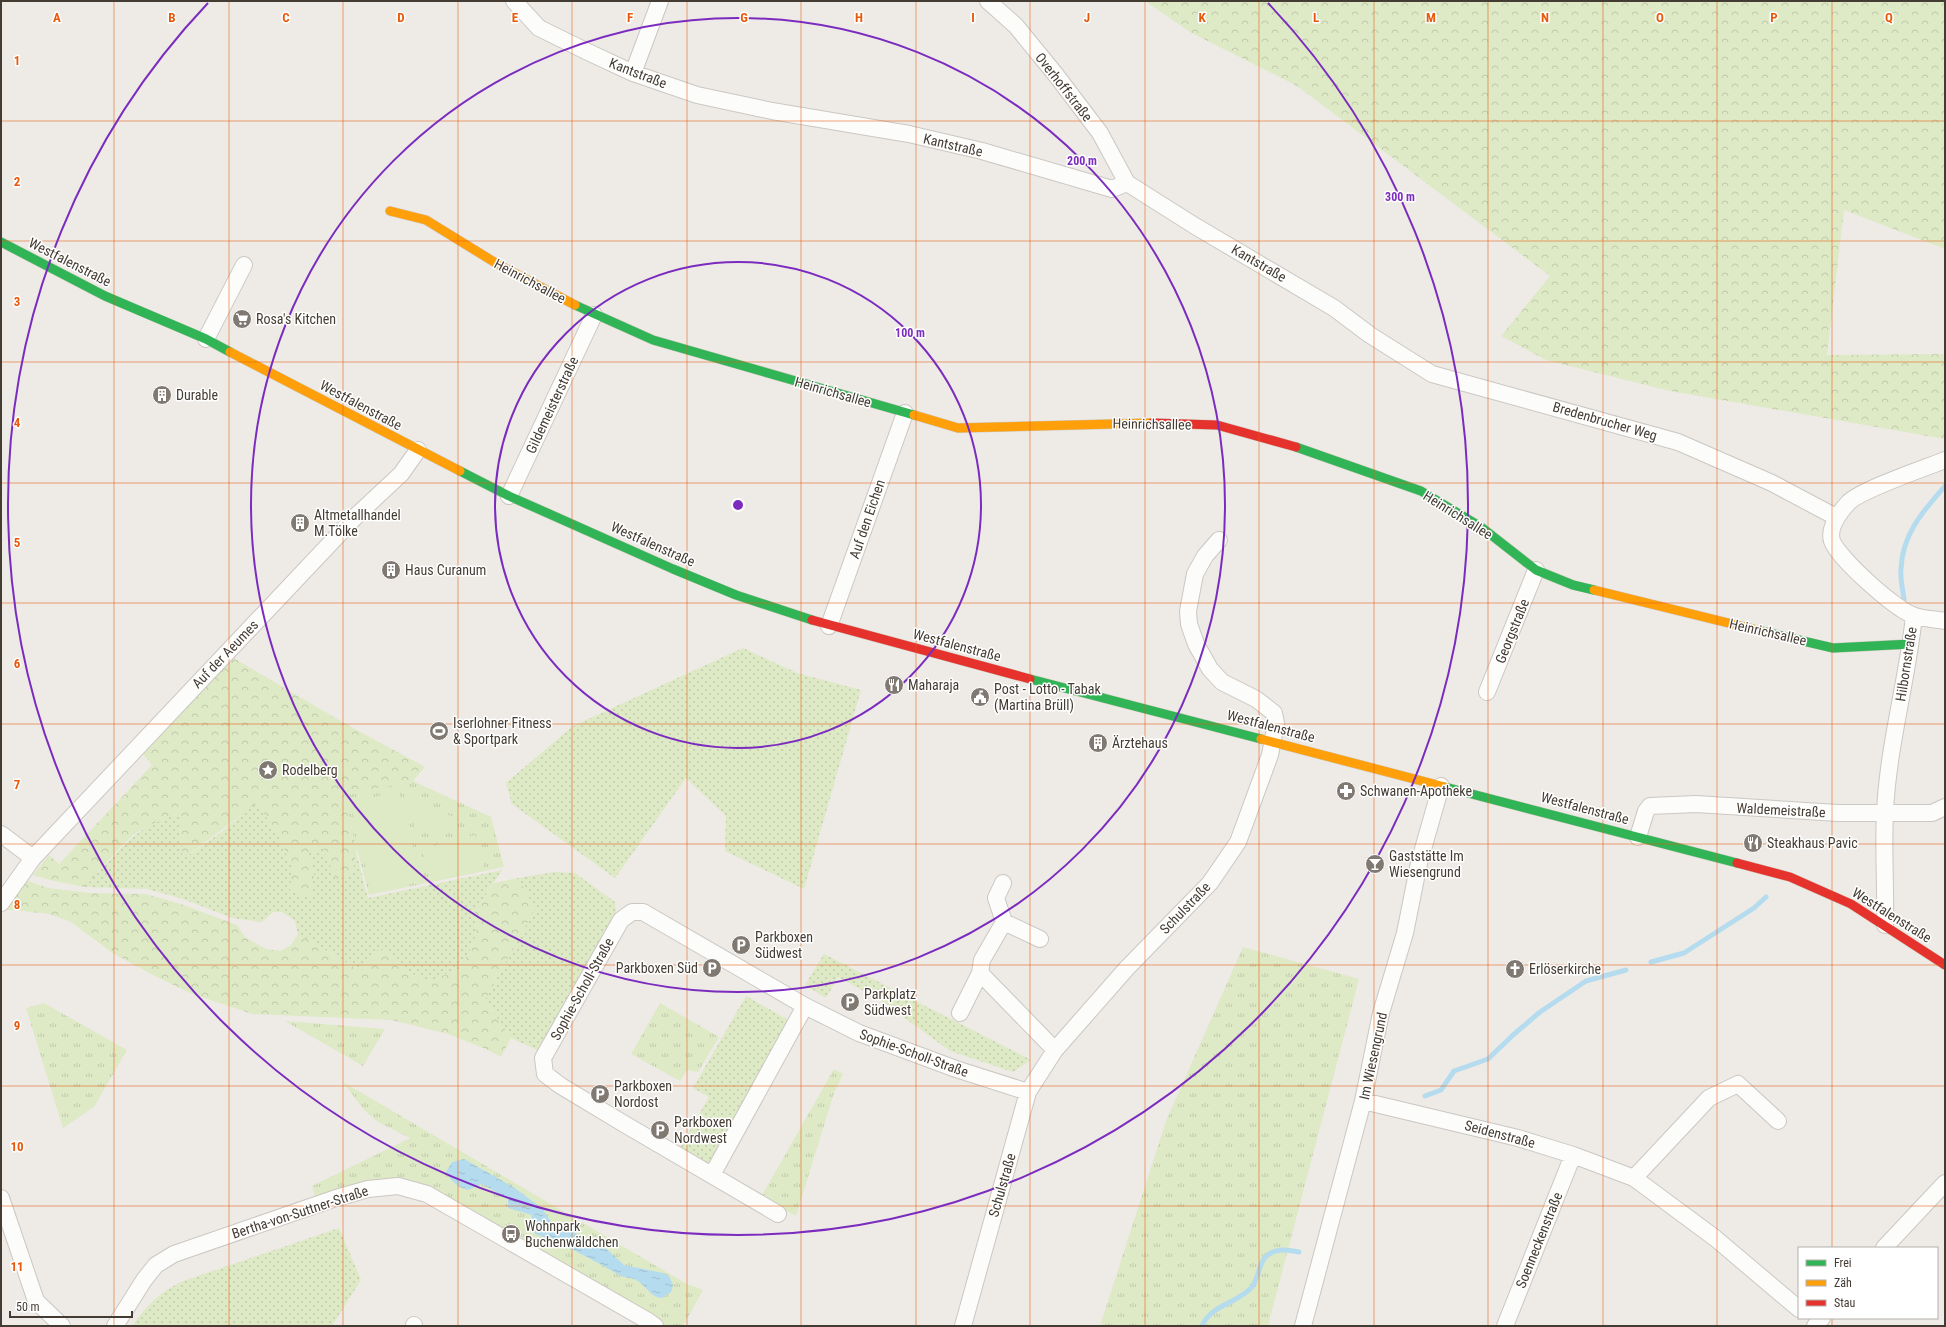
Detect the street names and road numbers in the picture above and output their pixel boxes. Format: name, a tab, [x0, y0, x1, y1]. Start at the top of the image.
street label: Overhoffstraße	[1032, 49, 1096, 125]
street label: Kantstraße	[607, 55, 669, 91]
street label: Kantstraße	[922, 130, 985, 160]
street label: Westfalenstraße	[26, 234, 114, 290]
street label: Kantstraße	[1229, 241, 1290, 285]
street label: Heinrichsallee	[492, 255, 569, 307]
street label: Gildemeisterstraße	[523, 354, 582, 456]
street label: Heinrichsallee	[793, 373, 873, 411]
street label: Westfalenstraße	[317, 377, 405, 433]
street label: Bredenbrucher Weg	[1551, 398, 1659, 444]
street label: Heinrichsallee	[1113, 415, 1192, 433]
street label: Auf den Eichen	[846, 477, 888, 561]
street label: Heinrichsallee	[1420, 487, 1496, 543]
street label: Westfalenstraße	[608, 518, 698, 570]
street label: Georgstraße	[1492, 596, 1532, 666]
street label: Heinrichsallee	[1728, 615, 1809, 649]
street label: Auf der Aeumes	[189, 617, 261, 691]
street label: Hilbornstraße	[1892, 625, 1920, 702]
street label: Westfalenstraße	[911, 626, 1003, 665]
street label: Westfalenstraße	[1225, 707, 1317, 746]
street label: Westfalenstraße	[1539, 789, 1631, 828]
street label: Waldemeistraße	[1736, 800, 1826, 820]
street label: Schulstraße	[1156, 879, 1214, 937]
street label: Westfalenstraße	[1849, 884, 1935, 946]
street label: Sophie-Scholl-Straße	[547, 935, 617, 1043]
street label: Im Wiesengrund	[1356, 1011, 1390, 1101]
street label: Sophie-Scholl-Straße	[857, 1026, 971, 1080]
street label: Seidenstraße	[1463, 1117, 1537, 1151]
street label: Schulstraße	[985, 1151, 1019, 1219]
street label: Bertha-von-Suttner-Straße	[230, 1182, 371, 1242]
street label: Soenneckenstraße	[1512, 1189, 1566, 1290]

